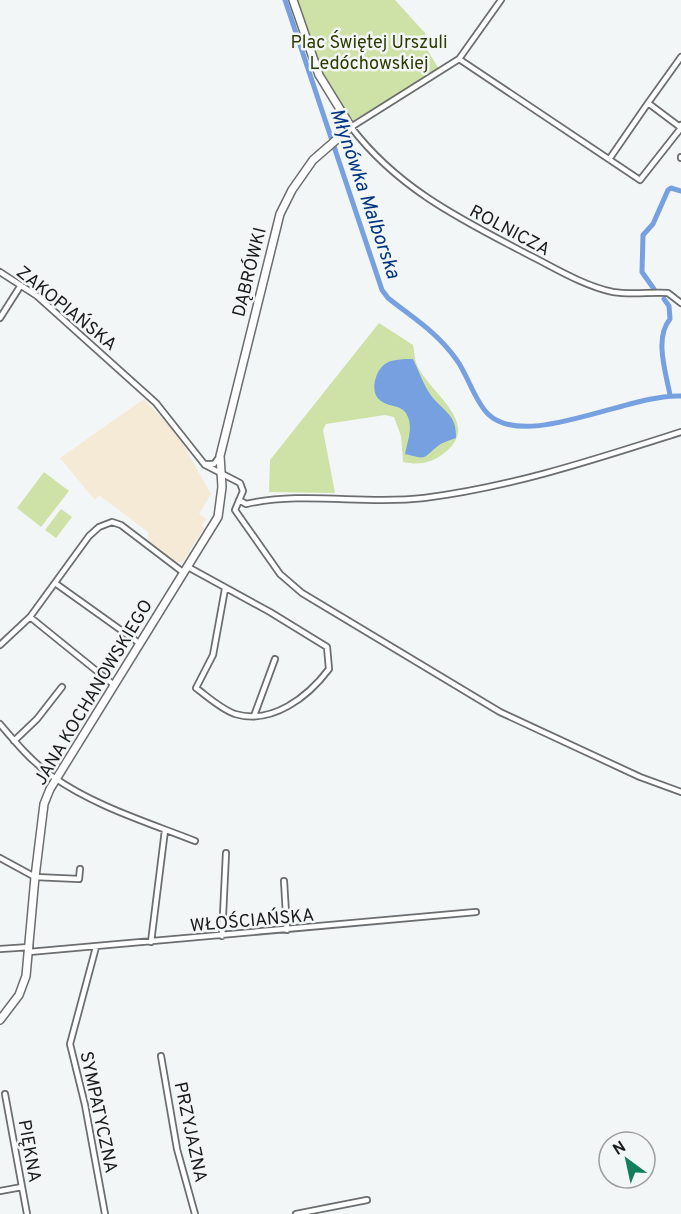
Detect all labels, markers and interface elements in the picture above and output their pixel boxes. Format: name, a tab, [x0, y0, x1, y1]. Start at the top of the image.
park label: Plac Świętej Urszuli Ledóchowskiej	[290, 30, 448, 76]
water label: Młynówka Malborska	[323, 105, 406, 283]
street label: ROLNICZA	[465, 200, 554, 262]
street label: DĄBRÓWKI	[226, 225, 273, 319]
street label: ZAKOPIAŃSKA	[11, 260, 122, 357]
street label: JANA KOCHANOWSKIEGO	[30, 596, 159, 790]
street label: WŁOŚCIAŃSKA	[189, 903, 315, 938]
street label: SYMPATYCZNA	[73, 1049, 122, 1175]
street label: PRZYJAZNA	[168, 1080, 211, 1185]
street label: PIĘKNA	[12, 1118, 45, 1185]
north arrow	[597, 1130, 657, 1190]
text: N	[610, 1138, 630, 1161]

